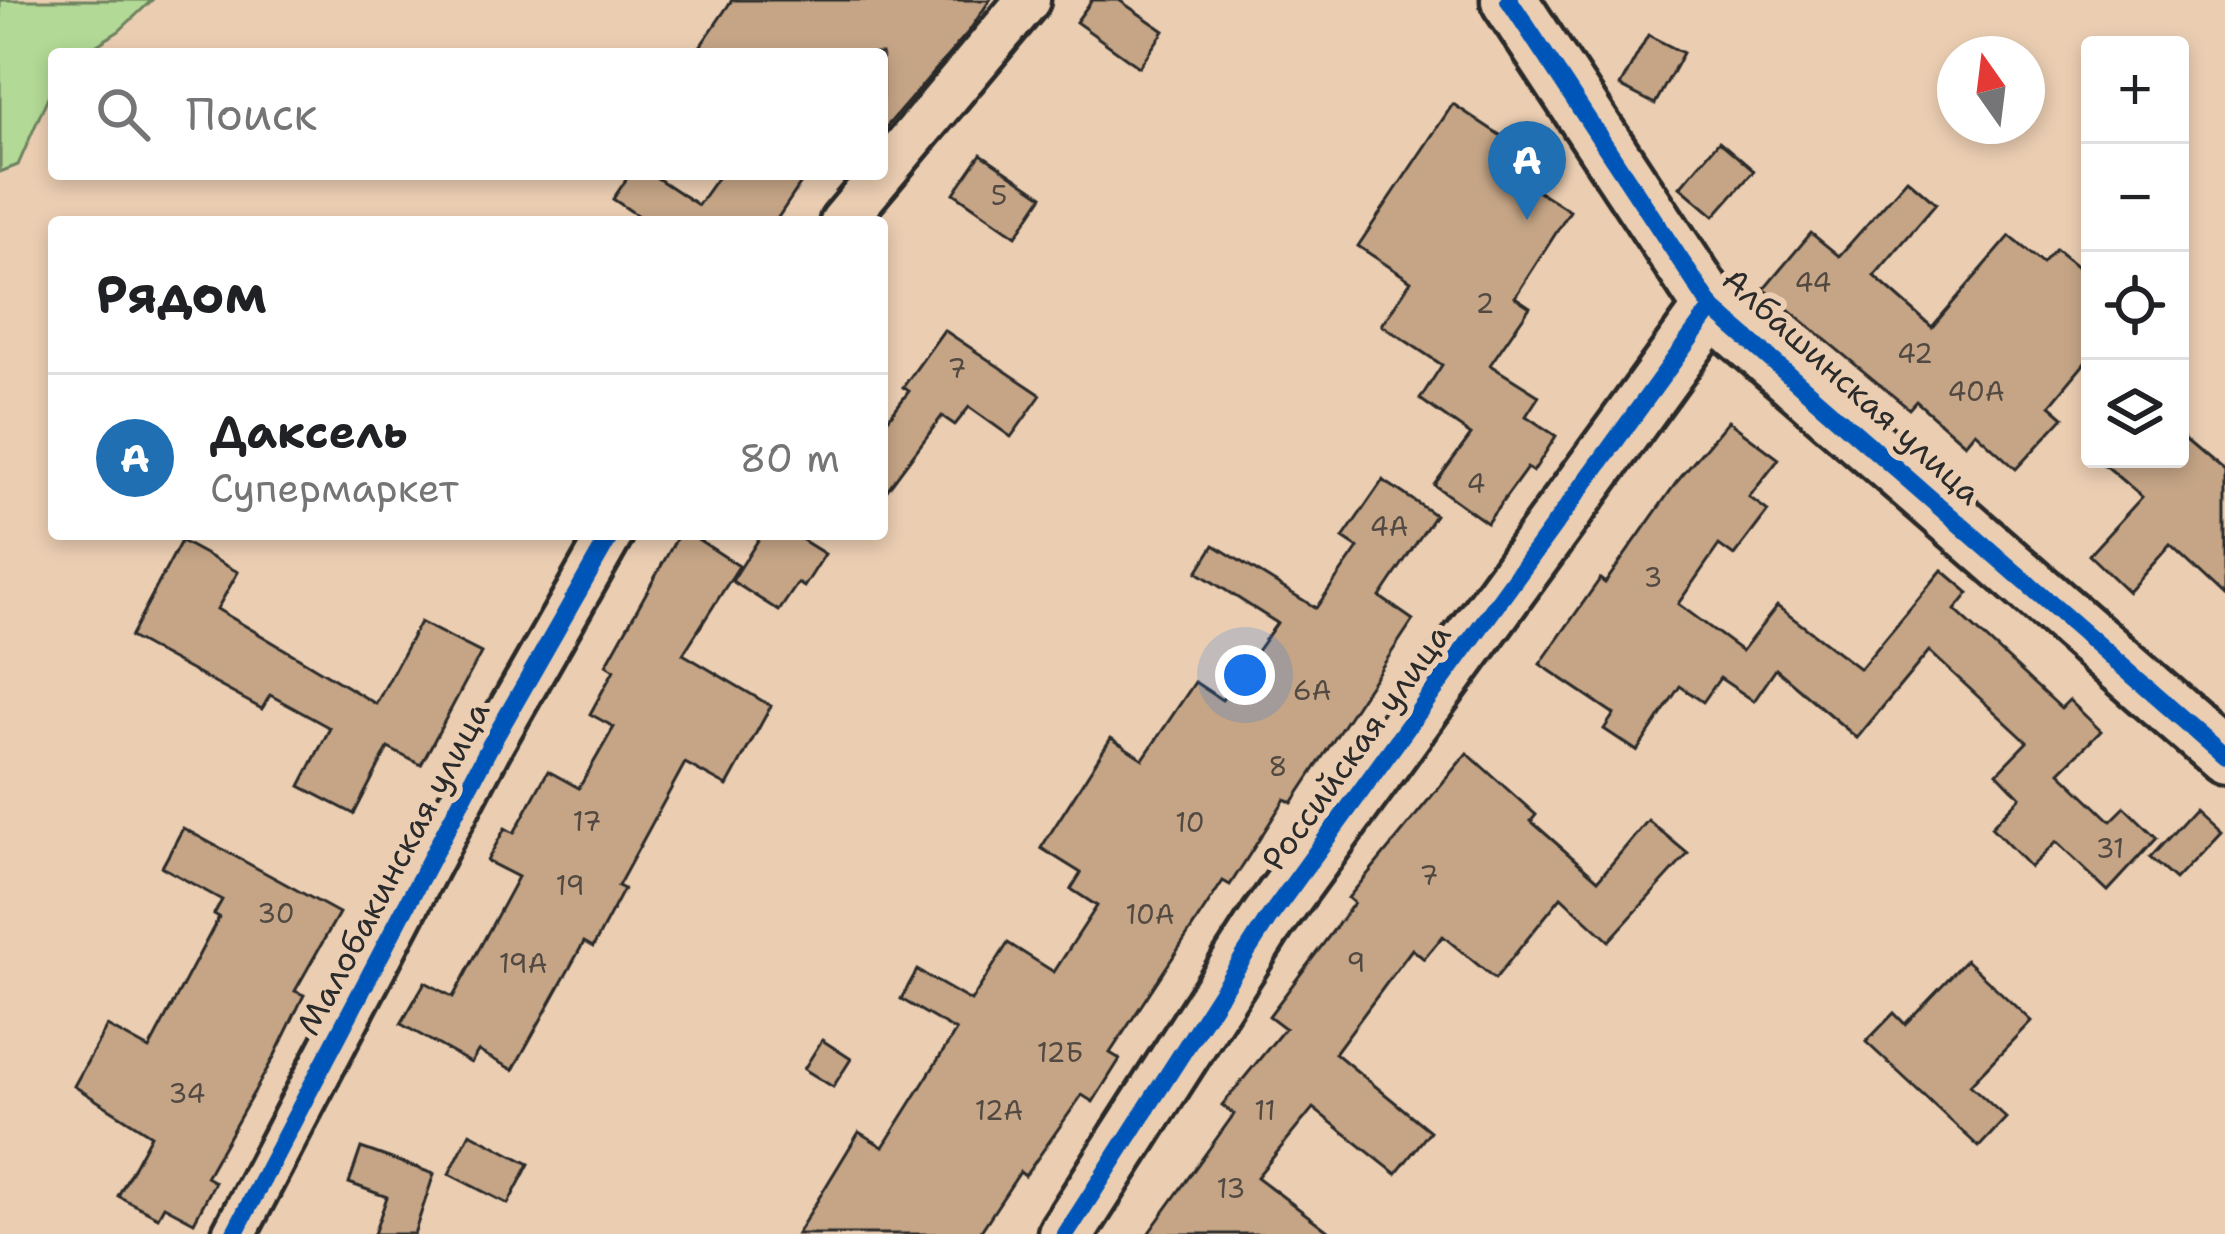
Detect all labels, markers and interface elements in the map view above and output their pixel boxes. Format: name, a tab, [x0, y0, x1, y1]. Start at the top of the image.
north arrow	[1937, 36, 2045, 144]
map controls	[2081, 36, 2189, 468]
button: +	[2081, 36, 2189, 144]
search box	[48, 48, 888, 180]
icon: search	[90, 81, 156, 147]
text: Поиск	[186, 84, 317, 144]
pin: A	[1488, 121, 1566, 220]
button: −	[2081, 144, 2189, 252]
house number: 5	[991, 177, 1007, 214]
button: locate	[2081, 252, 2189, 360]
street label: Албашинская улица	[1713, 257, 1991, 515]
text: Рядом	[96, 260, 267, 328]
house number: 44	[1794, 264, 1832, 301]
house number: 2	[1476, 285, 1494, 322]
house number: 42	[1897, 335, 1933, 372]
house number: 7	[948, 350, 966, 387]
button: layers	[2081, 360, 2189, 468]
house number: 40А	[1947, 373, 2005, 410]
text: Даксель	[210, 402, 408, 462]
text: A	[120, 432, 150, 484]
text: 80 m	[739, 432, 840, 484]
text: Супермаркет	[210, 462, 459, 514]
house number: 4	[1467, 465, 1485, 502]
house number: 4А	[1370, 508, 1408, 545]
house number: 3	[1644, 559, 1662, 596]
street label: Российская улица	[1251, 614, 1461, 880]
your location	[1215, 645, 1275, 705]
house number: 6А	[1293, 672, 1331, 709]
street label: Малобакинская улица	[286, 693, 500, 1043]
house number: 8	[1269, 748, 1287, 785]
house number: 17	[573, 803, 601, 840]
house number: 10	[1175, 804, 1205, 841]
house number: 31	[2096, 830, 2124, 867]
house number: 7	[1420, 857, 1438, 894]
house number: 19	[555, 867, 585, 904]
house number: 30	[257, 895, 295, 932]
house number: 10А	[1125, 896, 1175, 933]
house number: 9	[1347, 944, 1365, 981]
house number: 19А	[499, 945, 547, 982]
house number: 12Б	[1037, 1034, 1083, 1071]
house number: 34	[169, 1075, 205, 1112]
house number: 12А	[975, 1092, 1023, 1129]
house number: 11	[1254, 1092, 1276, 1129]
house number: 13	[1217, 1170, 1245, 1207]

